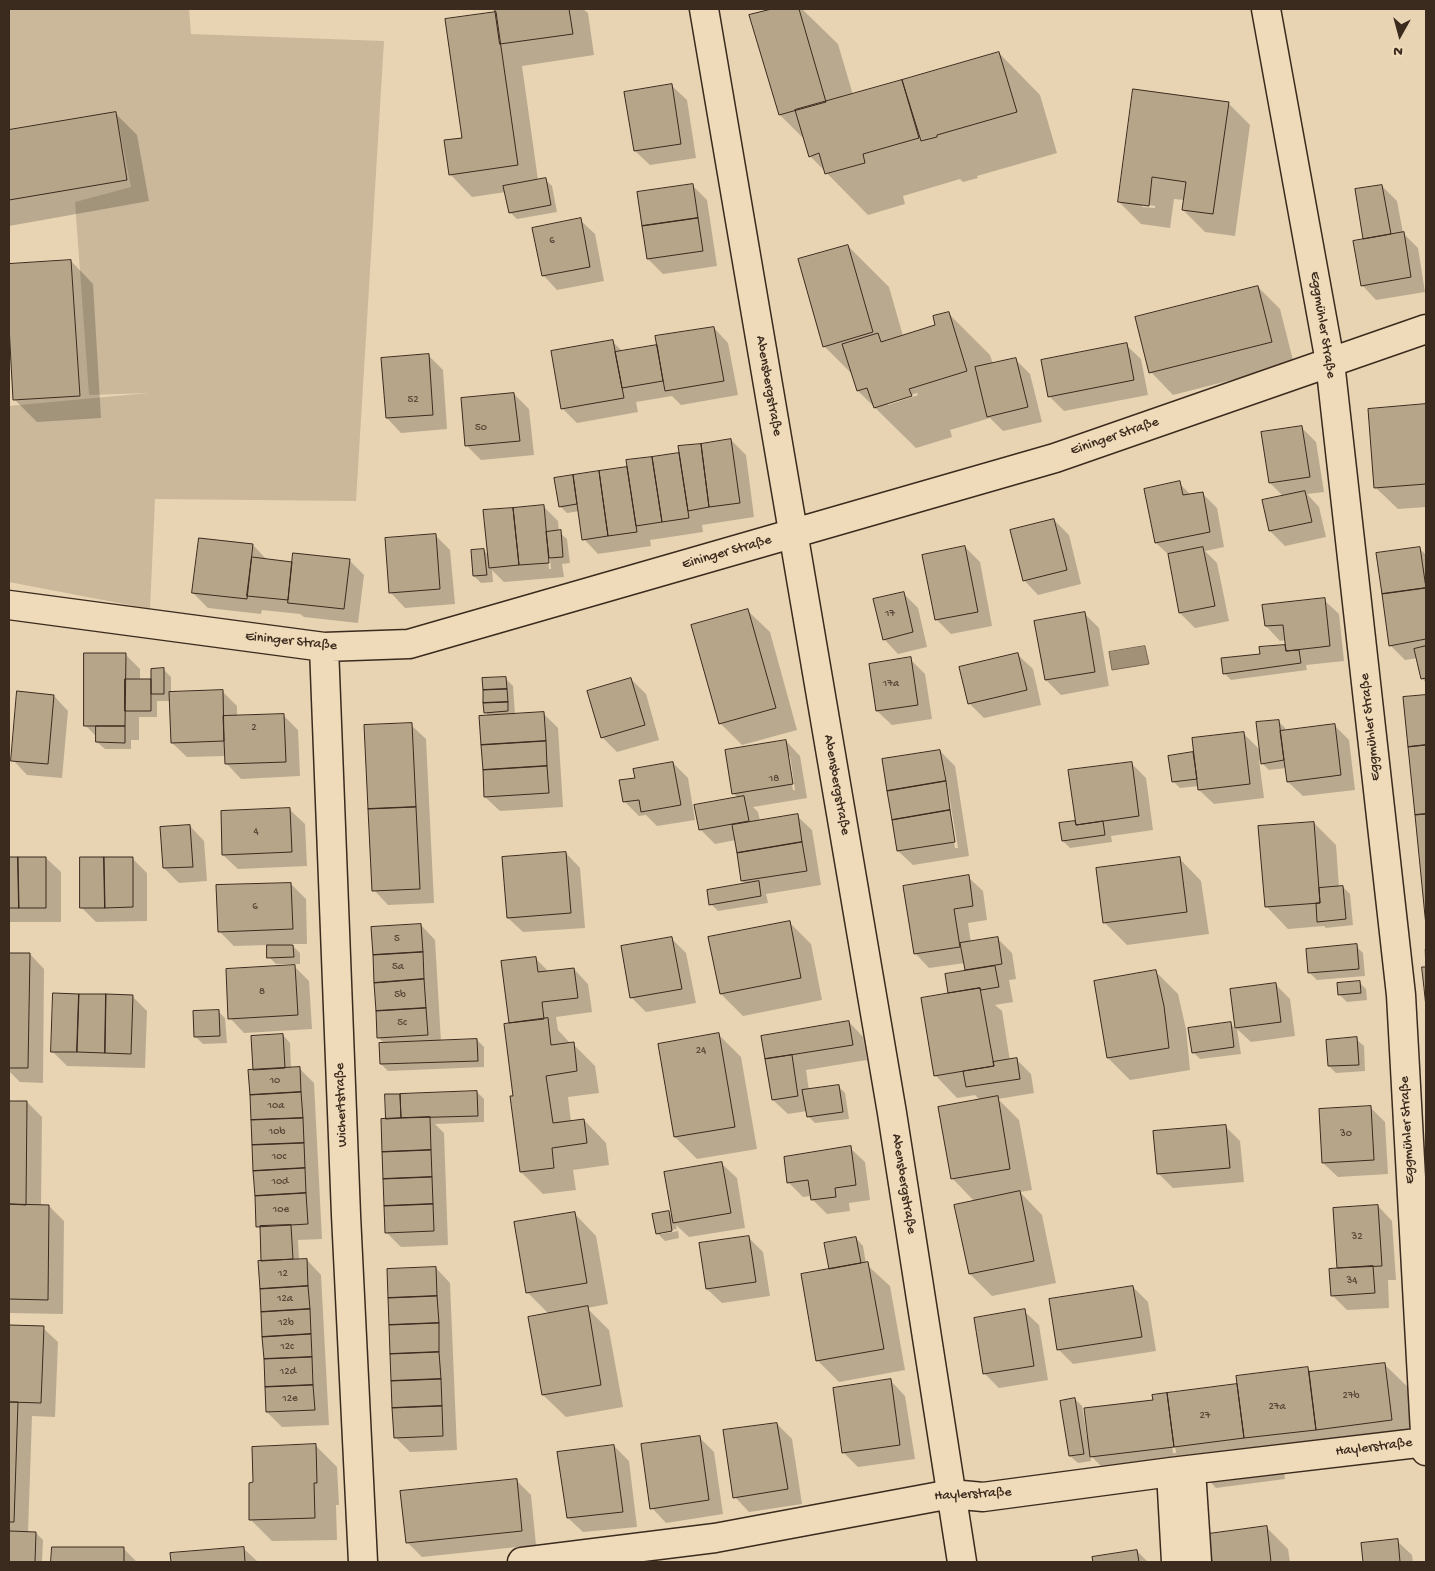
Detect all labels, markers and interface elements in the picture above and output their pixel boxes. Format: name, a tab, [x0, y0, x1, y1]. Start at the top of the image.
north arrow	[1375, 10, 1425, 60]
text: N	[1393, 41, 1404, 59]
house number: 6	[549, 234, 555, 248]
street label: Eggmühler Straße	[1305, 270, 1339, 380]
street label: Abensbergstraße	[751, 335, 785, 437]
house number: 52	[407, 393, 419, 407]
street label: Eininger Straße	[1069, 414, 1161, 460]
house number: 50	[475, 421, 487, 435]
street label: Eininger Straße	[680, 532, 774, 574]
house number: 17	[885, 607, 895, 621]
street label: Eininger Straße	[244, 629, 338, 655]
street label: Eggmühler Straße	[1357, 672, 1385, 782]
house number: 17a	[883, 677, 899, 691]
house number: 2	[251, 721, 257, 735]
street label: Abensbergstraße	[819, 734, 853, 836]
house number: 18	[769, 772, 779, 786]
house number: 4	[253, 825, 259, 839]
house number: 6	[252, 900, 258, 914]
house number: 5	[394, 932, 400, 946]
house number: 5a	[392, 960, 404, 974]
house number: 8	[259, 985, 265, 999]
house number: 5b	[394, 988, 406, 1002]
house number: 5c	[397, 1016, 407, 1030]
house number: 24	[696, 1044, 706, 1058]
street label: Wichertstraße	[332, 1063, 352, 1147]
house number: 10	[270, 1074, 280, 1088]
street label: Eggmühler Straße	[1397, 1076, 1419, 1184]
house number: 10a	[268, 1099, 284, 1113]
house number: 10b	[269, 1125, 285, 1139]
house number: 30	[1340, 1127, 1352, 1141]
street label: Abensbergstraße	[887, 1133, 919, 1235]
house number: 10c	[272, 1150, 286, 1164]
house number: 10d	[271, 1175, 289, 1189]
house number: 10e	[273, 1203, 289, 1217]
house number: 32	[1351, 1230, 1363, 1244]
house number: 12	[278, 1267, 288, 1281]
house number: 34	[1347, 1274, 1357, 1288]
house number: 12a	[277, 1292, 293, 1306]
house number: 12b	[278, 1316, 294, 1330]
house number: 12c	[280, 1340, 294, 1354]
house number: 12d	[280, 1365, 296, 1379]
house number: 27b	[1343, 1389, 1359, 1403]
house number: 12e	[282, 1392, 298, 1406]
house number: 27a	[1268, 1400, 1286, 1414]
house number: 27	[1199, 1409, 1211, 1423]
street label: Haylerstraße	[1335, 1435, 1413, 1461]
street label: Haylerstraße	[934, 1485, 1012, 1505]

